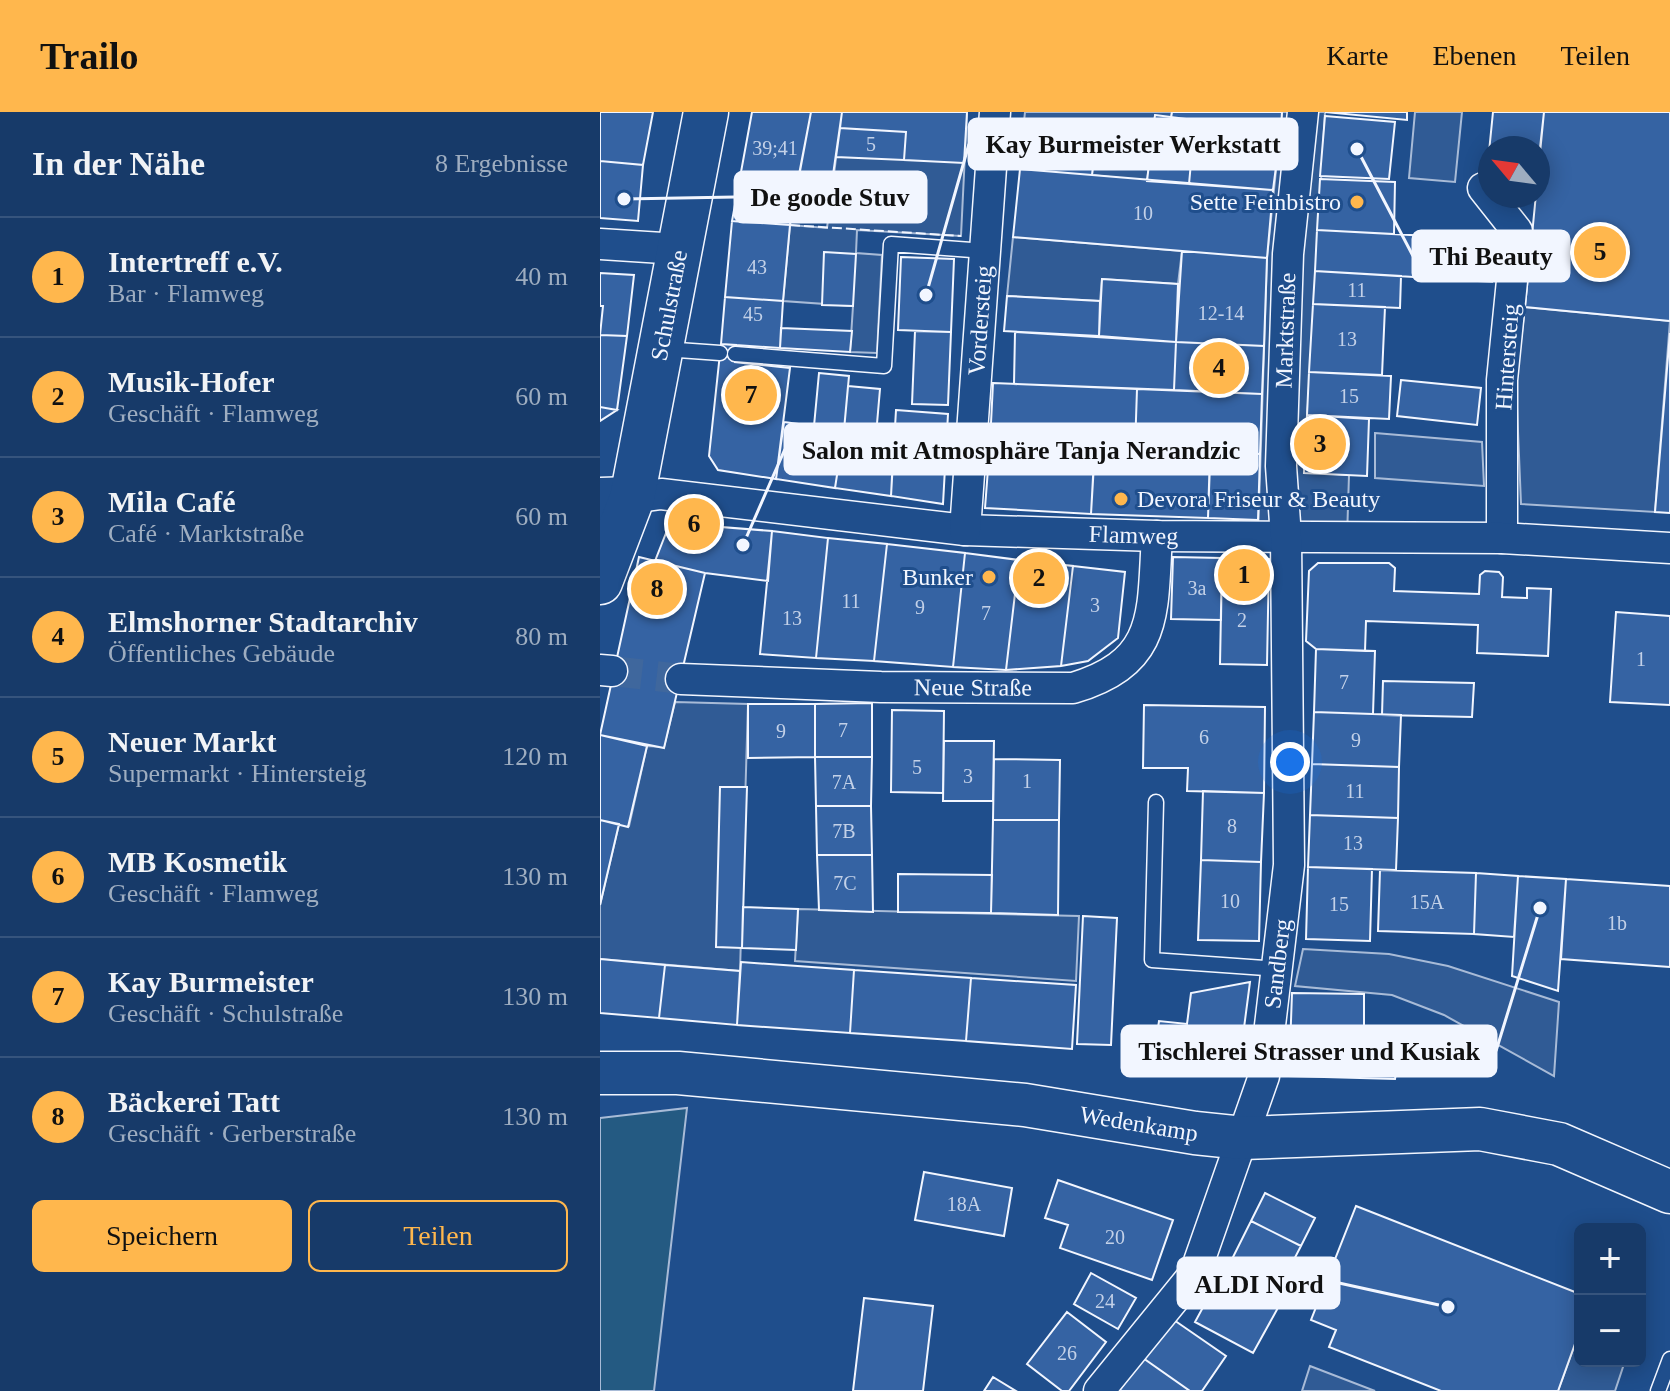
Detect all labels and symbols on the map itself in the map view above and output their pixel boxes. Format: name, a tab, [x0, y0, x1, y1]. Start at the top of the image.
callout: Kay Burmeister Werkstatt	[969, 119, 1297, 169]
text: Kay Burmeister Werkstatt	[985, 130, 1281, 159]
house number: 5	[866, 133, 876, 155]
north arrow	[1478, 136, 1550, 208]
house number: 39;41	[752, 137, 798, 159]
callout: De goode Stuv	[735, 172, 926, 222]
text: De goode Stuv	[751, 183, 909, 212]
place label: Sette Feinbistro	[1190, 189, 1341, 215]
marker: Sette Feinbistro	[1348, 193, 1366, 211]
house number: 10	[1133, 202, 1153, 224]
pin: 5	[1574, 222, 1626, 282]
callout: Thi Beauty	[1413, 231, 1569, 281]
text: Thi Beauty	[1429, 242, 1553, 271]
street label: Schulstraße	[646, 248, 692, 363]
house number: 43	[747, 256, 767, 278]
street label: Vordersteig	[963, 265, 997, 376]
street label: Marktstraße	[1271, 272, 1300, 389]
house number: 11	[1347, 279, 1367, 301]
house number: 12-14	[1198, 302, 1244, 324]
house number: 45	[743, 303, 763, 325]
street label: Hintersteig	[1490, 303, 1524, 411]
house number: 13	[1337, 328, 1357, 350]
pin: 4	[1193, 338, 1245, 398]
pin: 7	[725, 365, 777, 425]
house number: 15	[1339, 385, 1359, 407]
pin: 3	[1294, 414, 1346, 474]
callout: Salon mit Atmosphäre Tanja Nerandzic	[785, 424, 1257, 474]
text: Salon mit Atmosphäre Tanja Nerandzic	[802, 436, 1240, 465]
place label: Devora Friseur & Beauty	[1137, 486, 1380, 512]
marker: Devora Friseur & Beauty	[1112, 490, 1130, 508]
pin: 6	[668, 494, 720, 554]
street label: Flamweg	[1088, 521, 1178, 549]
pin: 1	[1218, 545, 1270, 605]
pin: 2	[1013, 548, 1065, 608]
pin: 8	[631, 559, 683, 619]
place label: Bunker	[902, 564, 973, 590]
marker: Bunker	[980, 568, 998, 586]
house number: 3a	[1188, 577, 1207, 599]
house number: 11	[841, 590, 861, 612]
house number: 3	[1090, 594, 1100, 616]
house number: 9	[915, 596, 925, 618]
house number: 7	[981, 602, 991, 624]
house number: 13	[782, 607, 802, 629]
house number: 2	[1237, 609, 1247, 631]
house number: 1	[1636, 648, 1646, 670]
house number: 7	[1339, 671, 1349, 693]
street label: Neue Straße	[914, 674, 1032, 701]
house number: 7	[838, 719, 848, 741]
house number: 9	[776, 720, 786, 742]
house number: 6	[1199, 726, 1209, 748]
house number: 9	[1351, 729, 1361, 751]
your location	[1270, 742, 1310, 782]
house number: 5	[912, 756, 922, 778]
house number: 3	[963, 765, 973, 787]
house number: 1	[1022, 770, 1032, 792]
house number: 7A	[832, 771, 857, 793]
house number: 11	[1345, 780, 1365, 802]
house number: 8	[1227, 815, 1237, 837]
house number: 7B	[832, 820, 856, 842]
house number: 13	[1343, 832, 1363, 854]
house number: 7C	[833, 872, 857, 894]
house number: 10	[1220, 890, 1240, 912]
house number: 15A	[1410, 891, 1445, 913]
house number: 15	[1329, 893, 1349, 915]
house number: 1b	[1607, 912, 1627, 934]
street label: Sandberg	[1259, 917, 1296, 1010]
callout: Tischlerei Strasser und Kusiak	[1122, 1026, 1496, 1076]
text: Tischlerei Strasser und Kusiak	[1138, 1037, 1480, 1066]
street label: Wedenkamp	[1078, 1101, 1200, 1146]
house number: 18A	[947, 1193, 982, 1215]
house number: 20	[1105, 1226, 1125, 1248]
callout: ALDI Nord	[1178, 1258, 1339, 1308]
text: ALDI Nord	[1194, 1270, 1324, 1299]
house number: 24	[1095, 1290, 1115, 1312]
house number: 26	[1057, 1342, 1077, 1364]

